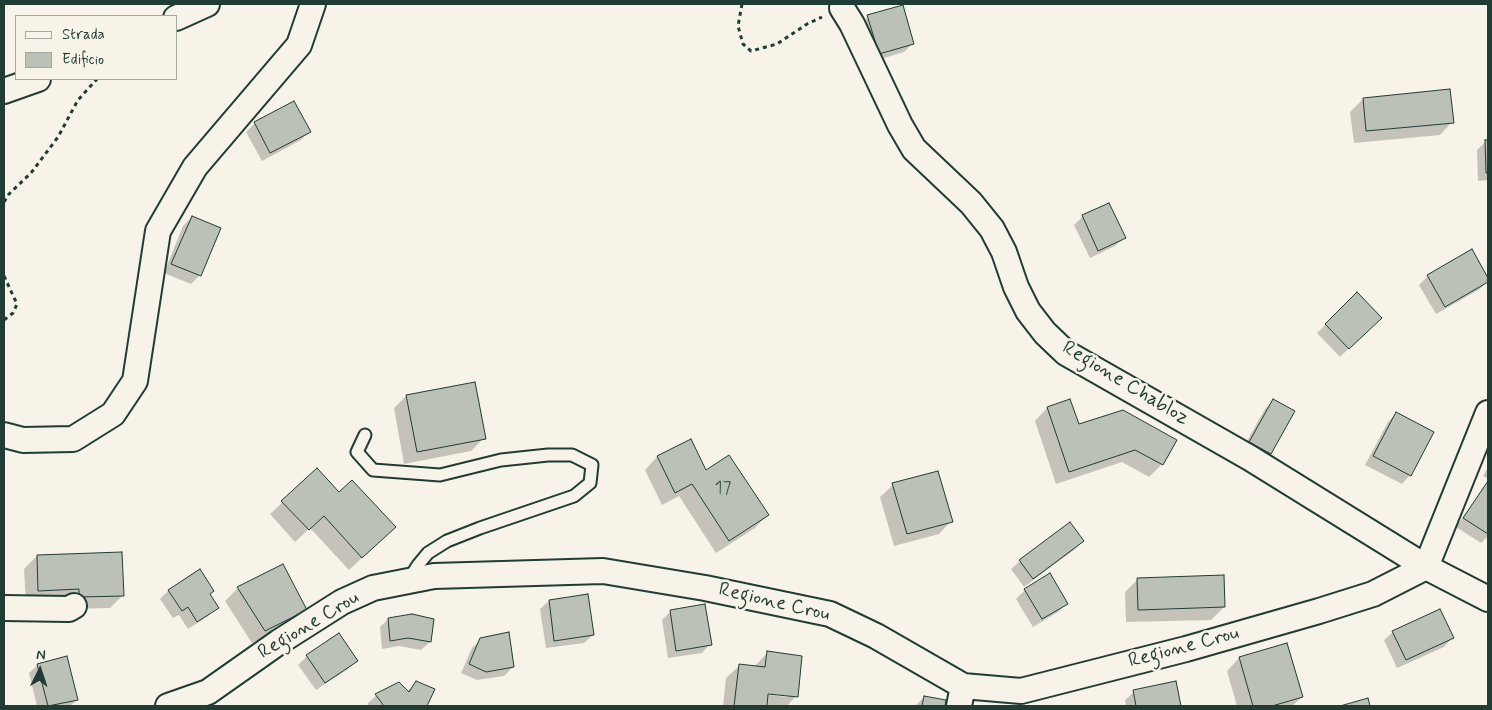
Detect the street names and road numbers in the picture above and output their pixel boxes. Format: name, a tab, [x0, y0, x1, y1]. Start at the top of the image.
street label: Regione Chabloz	[1057, 337, 1193, 431]
street label: Regione Crou	[716, 579, 832, 627]
street label: Regione Crou	[254, 587, 364, 665]
street label: Regione Crou	[1126, 622, 1242, 674]

